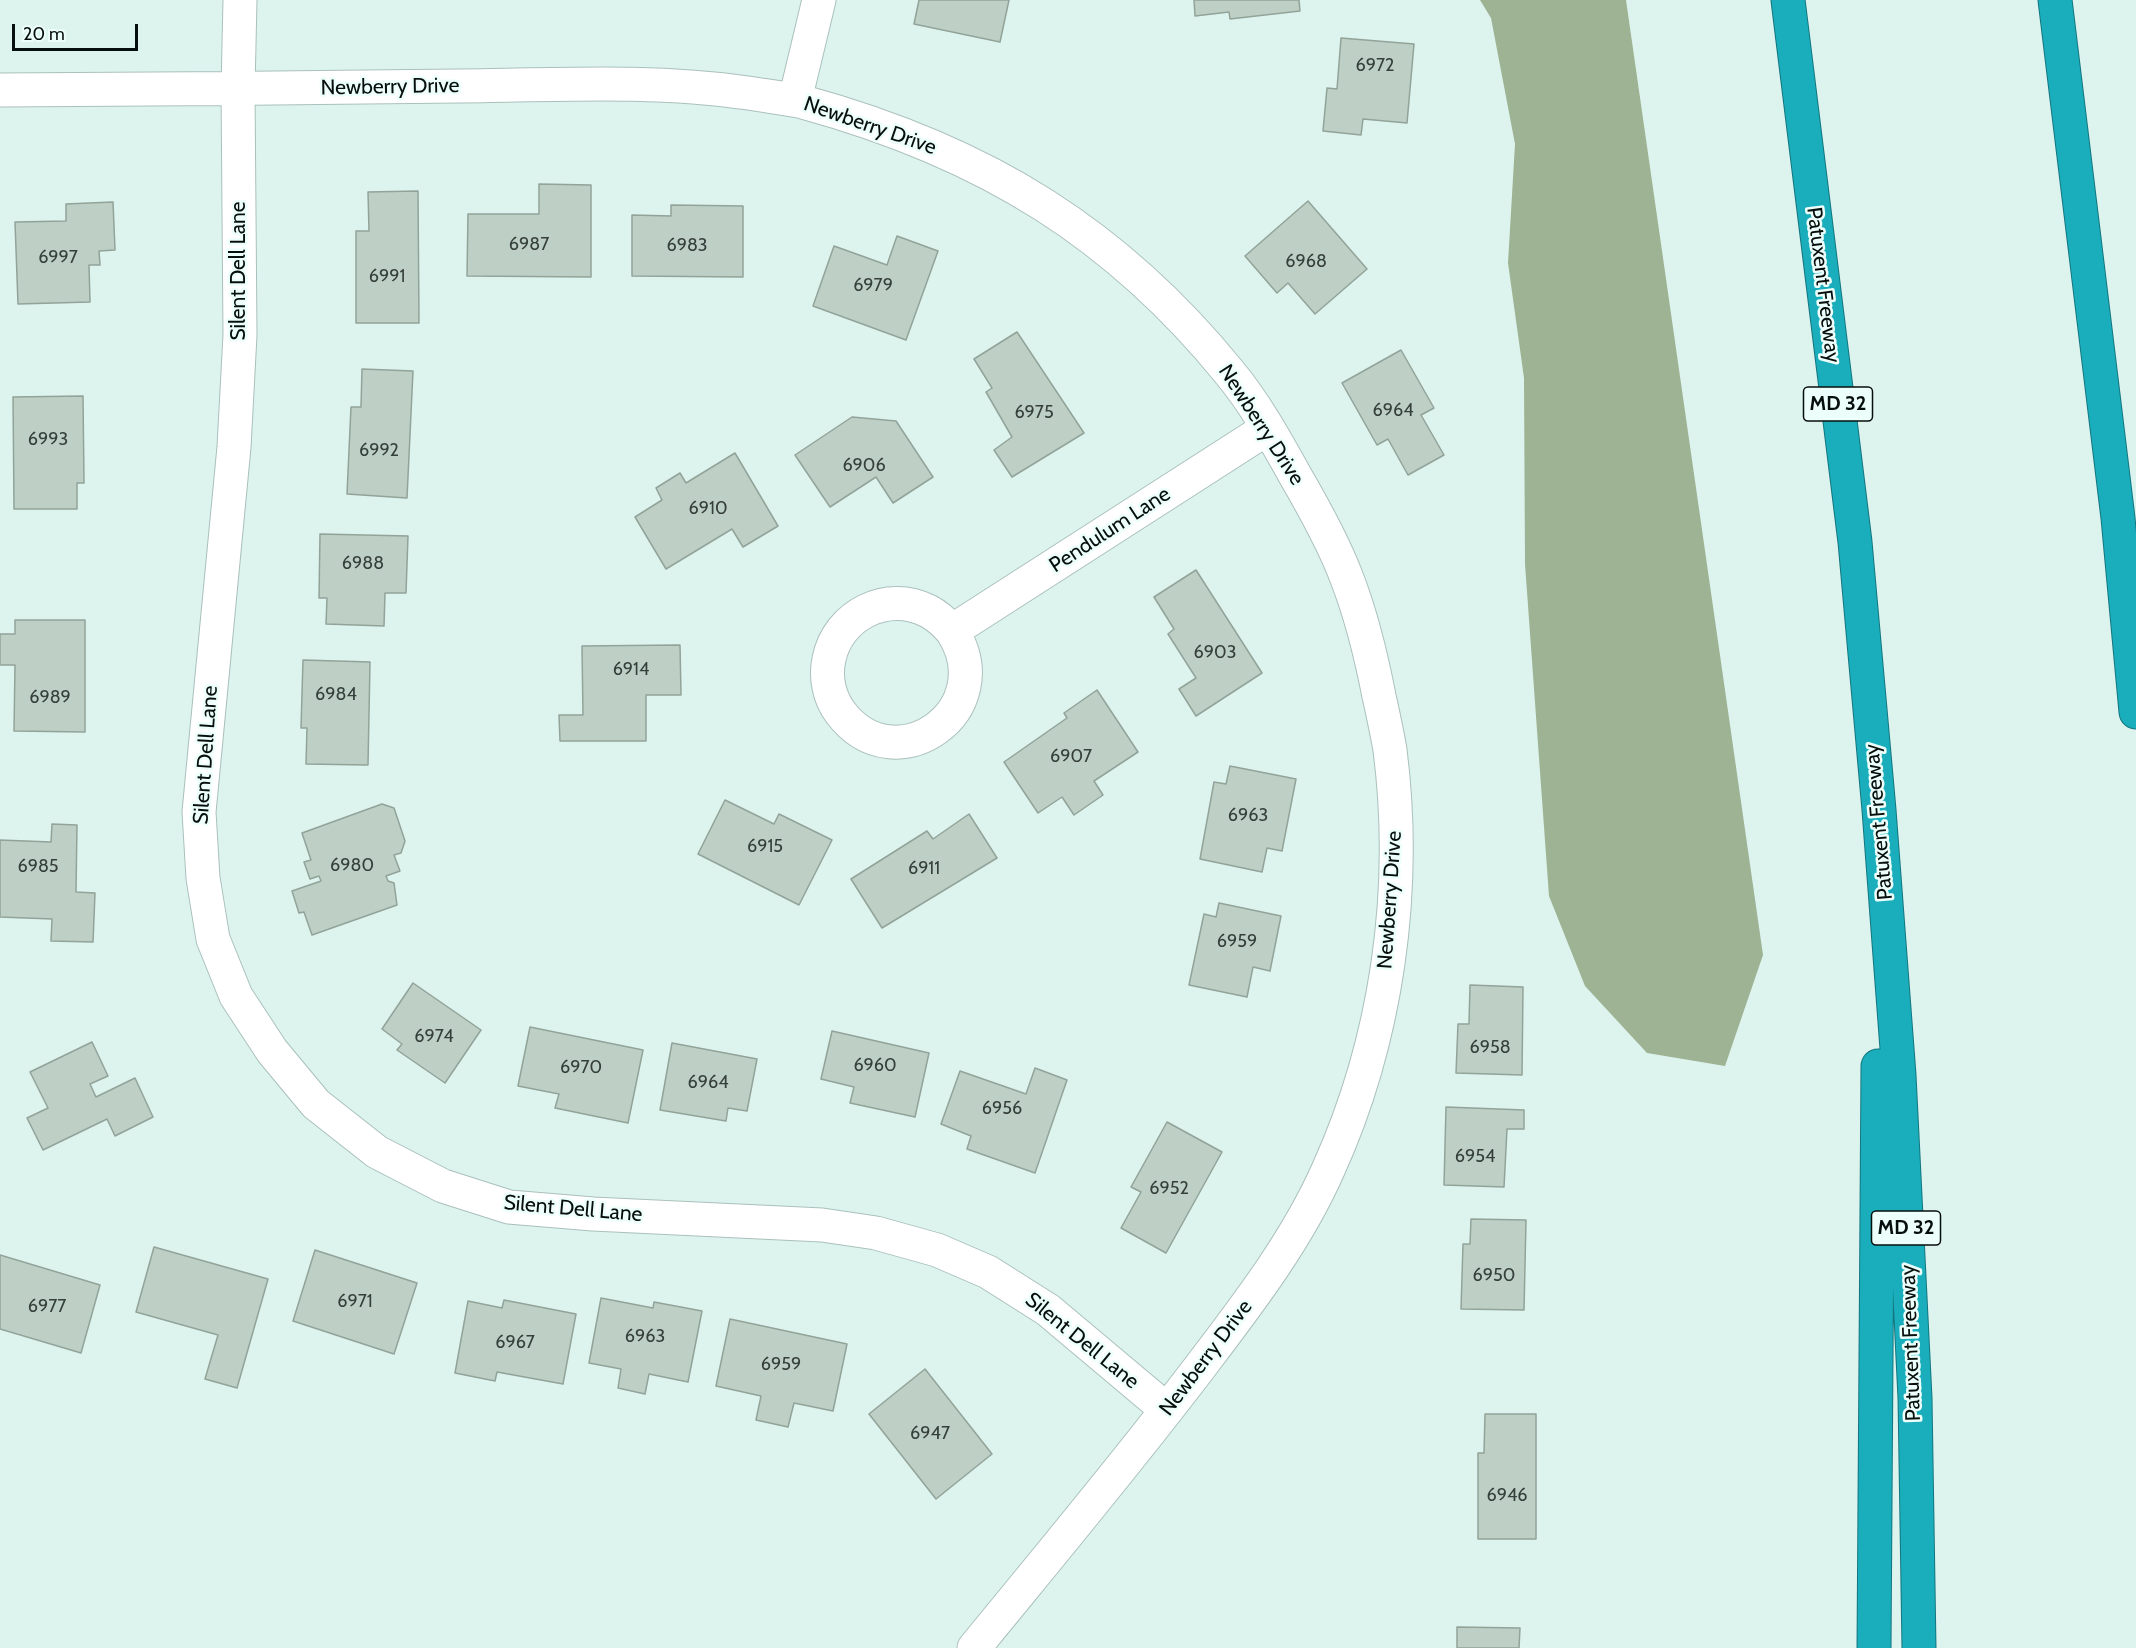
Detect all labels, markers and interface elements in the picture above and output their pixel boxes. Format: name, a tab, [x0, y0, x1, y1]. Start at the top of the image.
scale bar	[15, 12, 141, 50]
text: 20 m	[23, 23, 65, 45]
house number: 6972	[1356, 55, 1394, 77]
street label: Newberry Drive	[321, 73, 459, 101]
street label: Newberry Drive	[800, 92, 940, 160]
street label: Silent Dell Lane	[226, 201, 252, 341]
street label: Patuxent Freeway	[1801, 206, 1845, 364]
house number: 6987	[509, 234, 549, 256]
house number: 6983	[666, 235, 708, 257]
house number: 6997	[38, 247, 78, 269]
house number: 6968	[1285, 251, 1327, 273]
house number: 6991	[369, 266, 405, 288]
house number: 6979	[853, 275, 893, 297]
street label: Newberry Drive	[1213, 360, 1309, 490]
road number: MD 32	[1804, 387, 1872, 421]
house number: 6964	[1372, 400, 1414, 422]
house number: 6975	[1014, 402, 1054, 424]
house number: 6993	[28, 429, 68, 451]
house number: 6992	[359, 440, 399, 462]
house number: 6906	[842, 455, 886, 477]
street label: Pendulum Lane	[1045, 482, 1175, 578]
house number: 6910	[689, 498, 727, 520]
house number: 6988	[342, 553, 384, 575]
house number: 6903	[1194, 642, 1236, 664]
house number: 6914	[613, 659, 649, 681]
house number: 6984	[315, 684, 357, 706]
street label: Silent Dell Lane	[189, 685, 223, 825]
house number: 6989	[29, 687, 71, 709]
street label: Patuxent Freeway	[1860, 743, 1898, 901]
house number: 6907	[1050, 746, 1092, 768]
house number: 6963	[1228, 805, 1268, 827]
street label: Newberry Drive	[1373, 830, 1407, 970]
house number: 6915	[747, 836, 783, 858]
house number: 6980	[330, 855, 374, 877]
house number: 6985	[17, 856, 59, 878]
house number: 6911	[908, 858, 940, 880]
house number: 6959	[1217, 931, 1257, 953]
house number: 6974	[414, 1026, 454, 1048]
house number: 6958	[1469, 1037, 1511, 1059]
house number: 6960	[853, 1055, 897, 1077]
house number: 6970	[560, 1057, 602, 1079]
house number: 6964	[687, 1072, 729, 1094]
house number: 6956	[982, 1098, 1022, 1120]
house number: 6954	[1455, 1146, 1495, 1168]
house number: 6952	[1149, 1178, 1189, 1200]
street label: Silent Dell Lane	[503, 1190, 643, 1228]
road number: MD 32	[1872, 1211, 1940, 1245]
street label: Patuxent Freeway	[1896, 1264, 1926, 1422]
house number: 6950	[1473, 1265, 1515, 1287]
street label: Silent Dell Lane	[1020, 1287, 1144, 1395]
house number: 6971	[337, 1291, 373, 1313]
street label: Newberry Drive	[1154, 1295, 1258, 1421]
house number: 6977	[28, 1296, 66, 1318]
house number: 6963	[625, 1326, 665, 1348]
house number: 6967	[495, 1332, 535, 1354]
house number: 6959	[761, 1354, 801, 1376]
house number: 6947	[910, 1423, 950, 1445]
house number: 6946	[1486, 1485, 1528, 1507]

